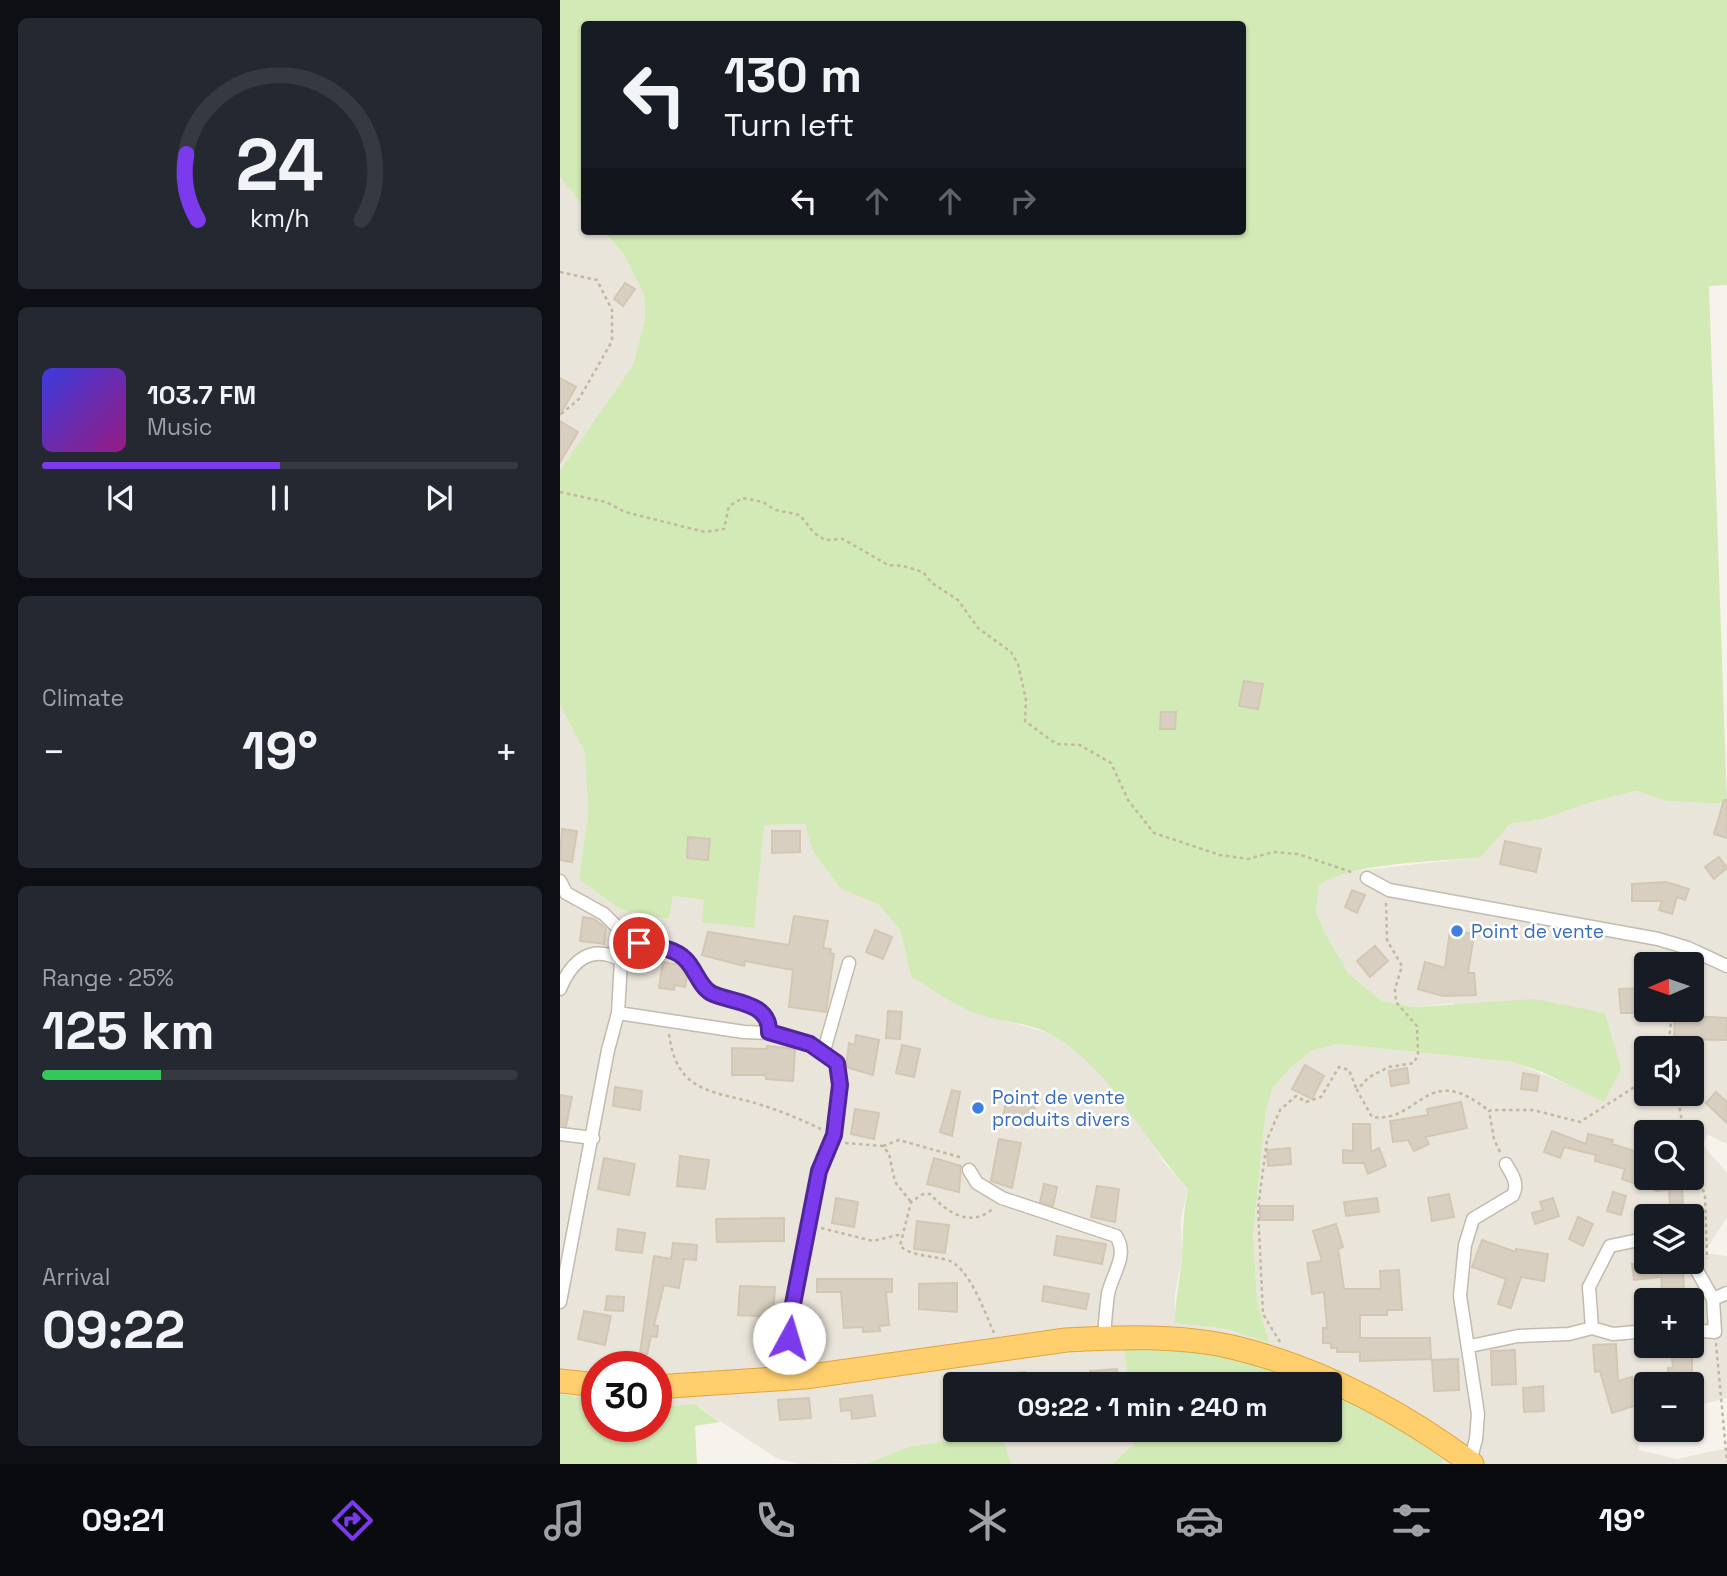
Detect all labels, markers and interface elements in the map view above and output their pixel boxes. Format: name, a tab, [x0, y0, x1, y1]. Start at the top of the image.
text: 130 m	[724, 44, 862, 106]
icon: left	[609, 49, 700, 140]
text: Turn left	[724, 105, 854, 145]
text: 24	[236, 118, 324, 211]
icon: left	[785, 182, 823, 220]
icon: ahead	[858, 182, 896, 220]
icon: ahead	[931, 182, 969, 220]
icon: right	[1004, 182, 1042, 220]
text: km/h	[250, 201, 310, 233]
text: 103.7 FM	[147, 378, 256, 412]
text: Music	[147, 412, 212, 442]
icon: previous	[102, 479, 140, 517]
icon: pause	[261, 479, 299, 517]
icon: next	[420, 479, 458, 517]
text: Climate	[42, 683, 124, 713]
text: 19°	[242, 718, 318, 784]
text: −	[42, 728, 66, 776]
text: +	[494, 728, 518, 776]
pin	[609, 913, 669, 973]
place label: Point de vente	[1471, 919, 1604, 944]
marker: Point de vente	[1449, 923, 1465, 939]
icon: arrive	[620, 924, 658, 962]
north arrow	[1634, 952, 1704, 1022]
map controls	[1634, 952, 1704, 1442]
text: Range · 25%	[42, 963, 174, 993]
text: 125 km	[42, 998, 215, 1064]
button: sound	[1634, 1036, 1704, 1106]
place label: Point de vente produits divers	[992, 1085, 1130, 1132]
marker: Point de vente produits divers	[970, 1100, 986, 1116]
button: search	[1634, 1120, 1704, 1190]
button: layers	[1634, 1204, 1704, 1274]
text: Arrival	[42, 1262, 110, 1292]
button: +	[1634, 1288, 1704, 1358]
text: 09:22	[42, 1297, 185, 1363]
position arrow	[752, 1301, 826, 1375]
speed limit sign: 30	[581, 1351, 672, 1442]
button: −	[1634, 1372, 1704, 1442]
text: 09:22 · 1 min · 240 m	[1017, 1390, 1268, 1424]
icon: directions	[328, 1496, 377, 1545]
icon: music	[540, 1496, 589, 1545]
icon: phone	[751, 1496, 800, 1545]
icon: climate	[963, 1496, 1012, 1545]
icon: car	[1175, 1496, 1224, 1545]
icon: filters	[1387, 1496, 1436, 1545]
text: 09:21	[81, 1500, 165, 1540]
text: 19°	[1599, 1500, 1645, 1540]

